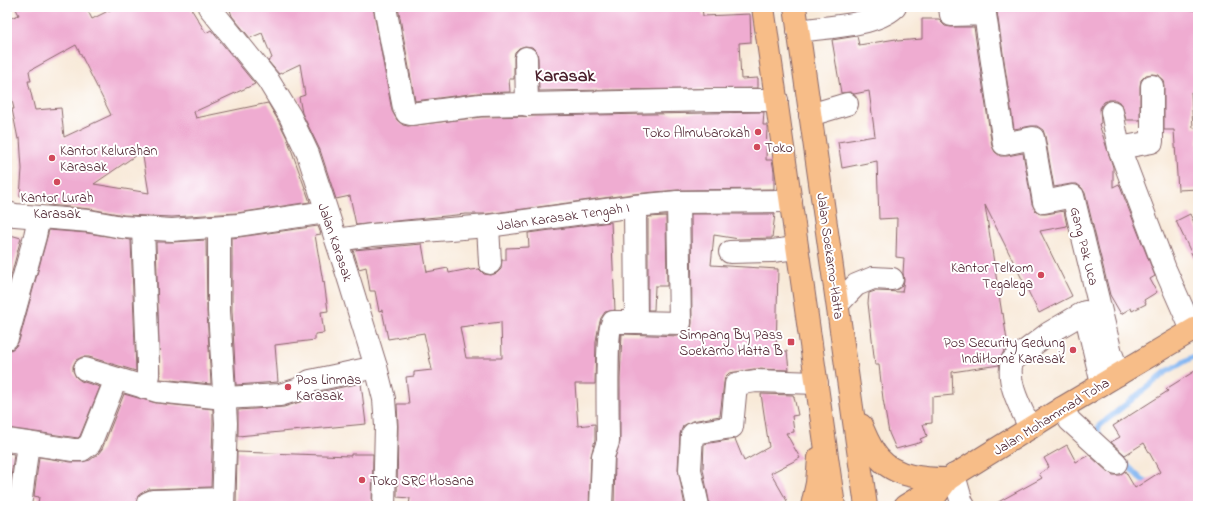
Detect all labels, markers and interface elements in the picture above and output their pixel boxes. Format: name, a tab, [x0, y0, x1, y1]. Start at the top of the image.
district label: Karasak	[535, 64, 596, 90]
place label: Toko Almubarokah	[642, 123, 750, 144]
marker: Toko Almubarokah	[753, 127, 763, 137]
place label: Toko	[765, 138, 793, 159]
place label: Kantor Kelurahan Karasak	[60, 141, 158, 178]
marker: Toko	[752, 142, 762, 152]
marker: Kantor Kelurahan Karasak	[47, 153, 57, 163]
marker: Kantor Lurah Karasak	[52, 177, 62, 187]
place label: Kantor Lurah Karasak	[21, 188, 93, 225]
street label: Jalan Soekarno-Hatta	[810, 192, 849, 321]
street label: Jalan Karasak Tengah I	[496, 198, 631, 238]
street label: Jalan Karasak	[311, 200, 358, 285]
street label: Gang Pak Uca	[1063, 205, 1103, 288]
place label: Kantor Telkom Tegalega	[951, 258, 1033, 296]
marker: Kantor Telkom Tegalega	[1036, 270, 1046, 280]
place label: Simpang By Pass Soekarno Hatta B	[679, 325, 783, 362]
place label: Pos Security Gedung IndiHome Karasak	[943, 333, 1066, 370]
marker: Simpang By Pass Soekarno Hatta B	[786, 337, 796, 347]
marker: Pos Security Gedung IndiHome Karasak	[1068, 345, 1078, 355]
place label: Pos Linmas Karasak	[296, 370, 361, 407]
street label: Jalan Mohammad Toha	[990, 373, 1114, 462]
marker: Pos Linmas Karasak	[283, 382, 293, 392]
place label: Toko SRC Hosana	[370, 471, 474, 492]
marker: Toko SRC Hosana	[357, 475, 367, 485]

